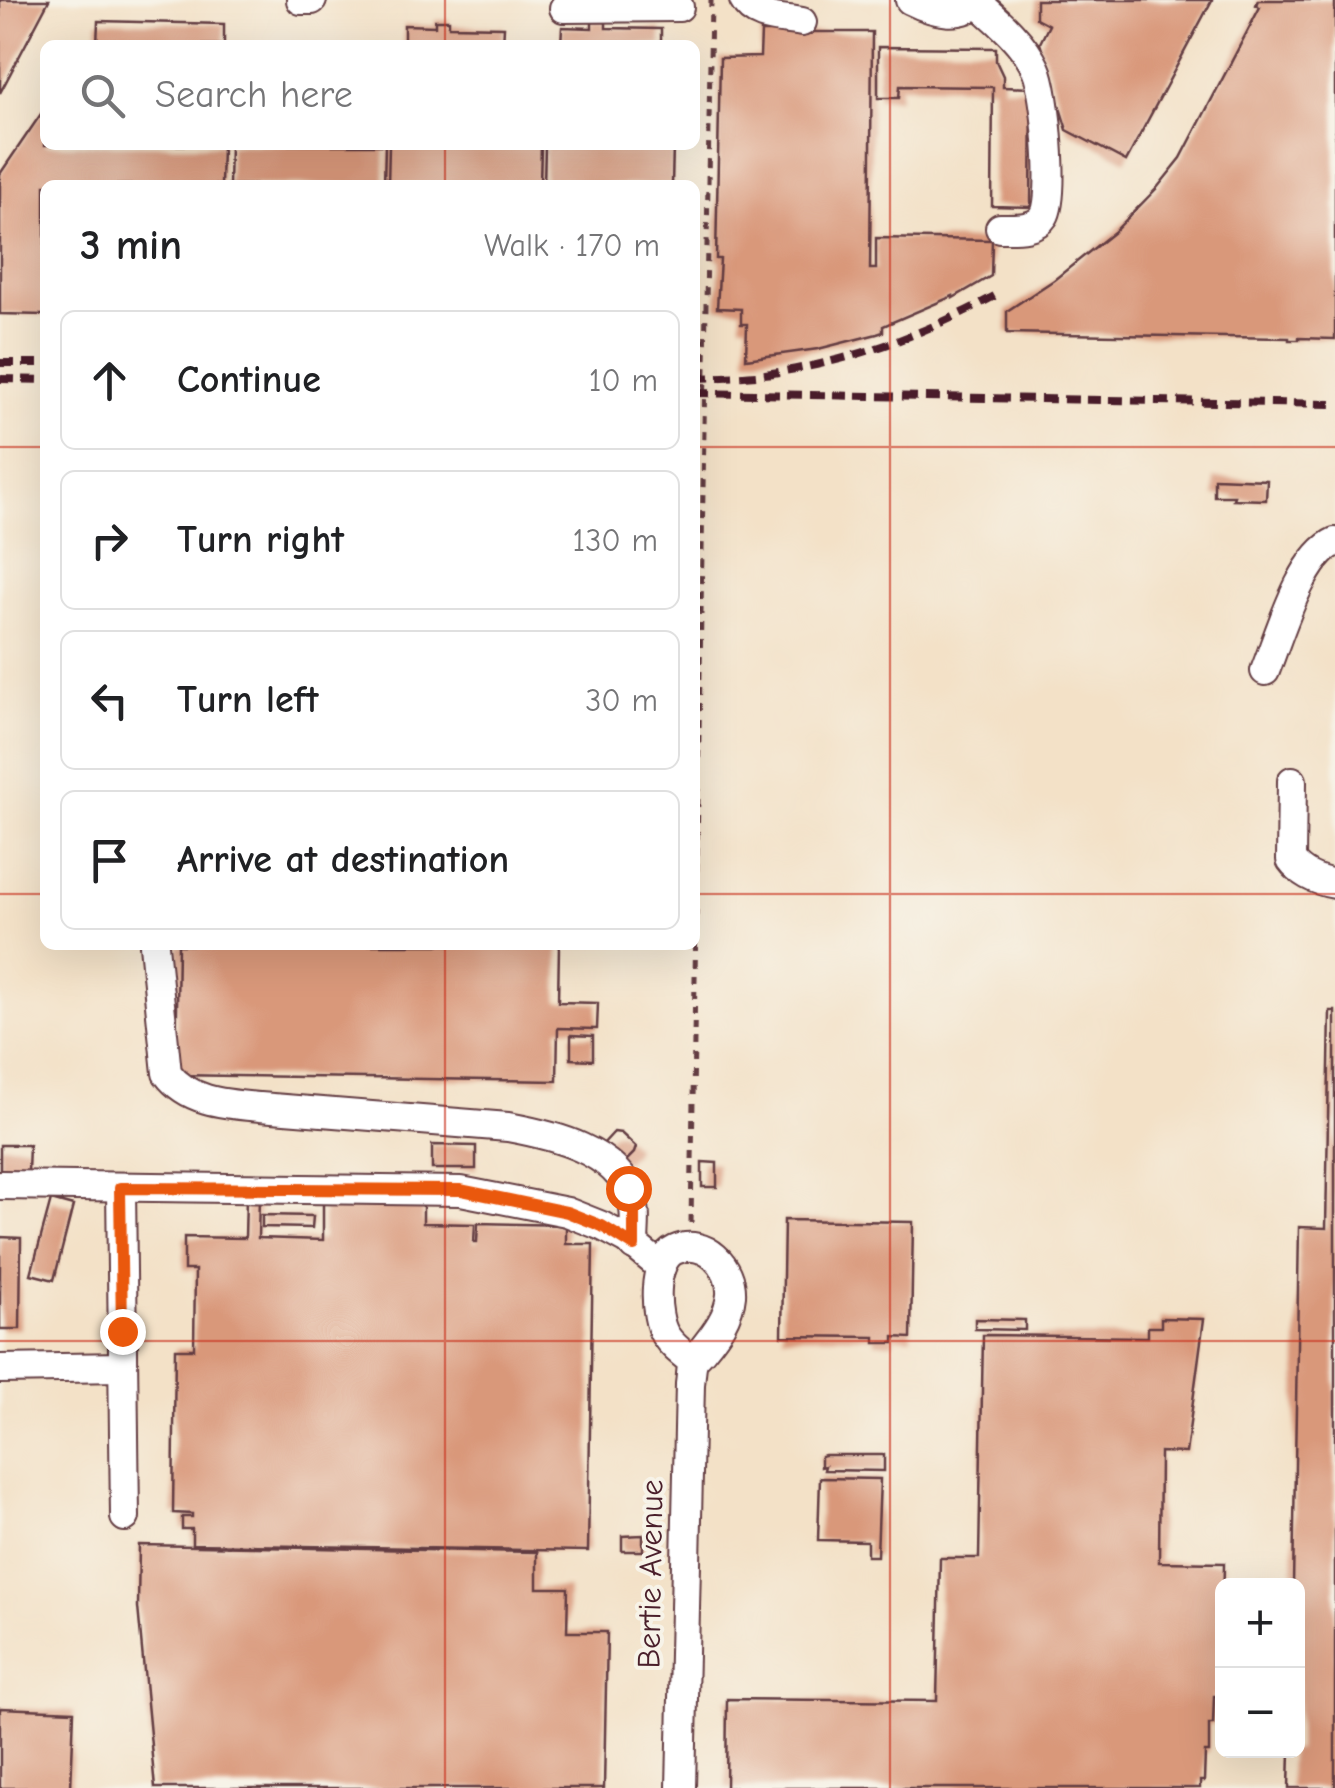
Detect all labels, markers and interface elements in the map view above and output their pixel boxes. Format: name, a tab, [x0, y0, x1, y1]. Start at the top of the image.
search box	[40, 40, 700, 150]
icon: search	[75, 68, 130, 123]
text: Search here	[155, 73, 353, 117]
text: 3 min	[80, 221, 182, 270]
text: Walk · 170 m	[484, 227, 660, 264]
icon: ahead	[82, 353, 137, 408]
text: Continue	[177, 358, 321, 402]
text: 10 m	[589, 362, 658, 399]
icon: right	[82, 513, 137, 568]
text: Turn right	[177, 518, 344, 562]
text: 130 m	[572, 522, 658, 559]
icon: left	[82, 673, 137, 728]
text: Turn left	[177, 678, 318, 722]
text: 30 m	[585, 682, 658, 719]
icon: arrive	[82, 833, 137, 888]
text: Arrive at destination	[177, 838, 509, 882]
route start	[606, 1166, 652, 1212]
route end	[100, 1309, 146, 1355]
street label: Bertie Avenue	[630, 1479, 671, 1669]
map controls	[1215, 1578, 1305, 1758]
button: +	[1215, 1578, 1305, 1668]
button: −	[1215, 1668, 1305, 1758]

